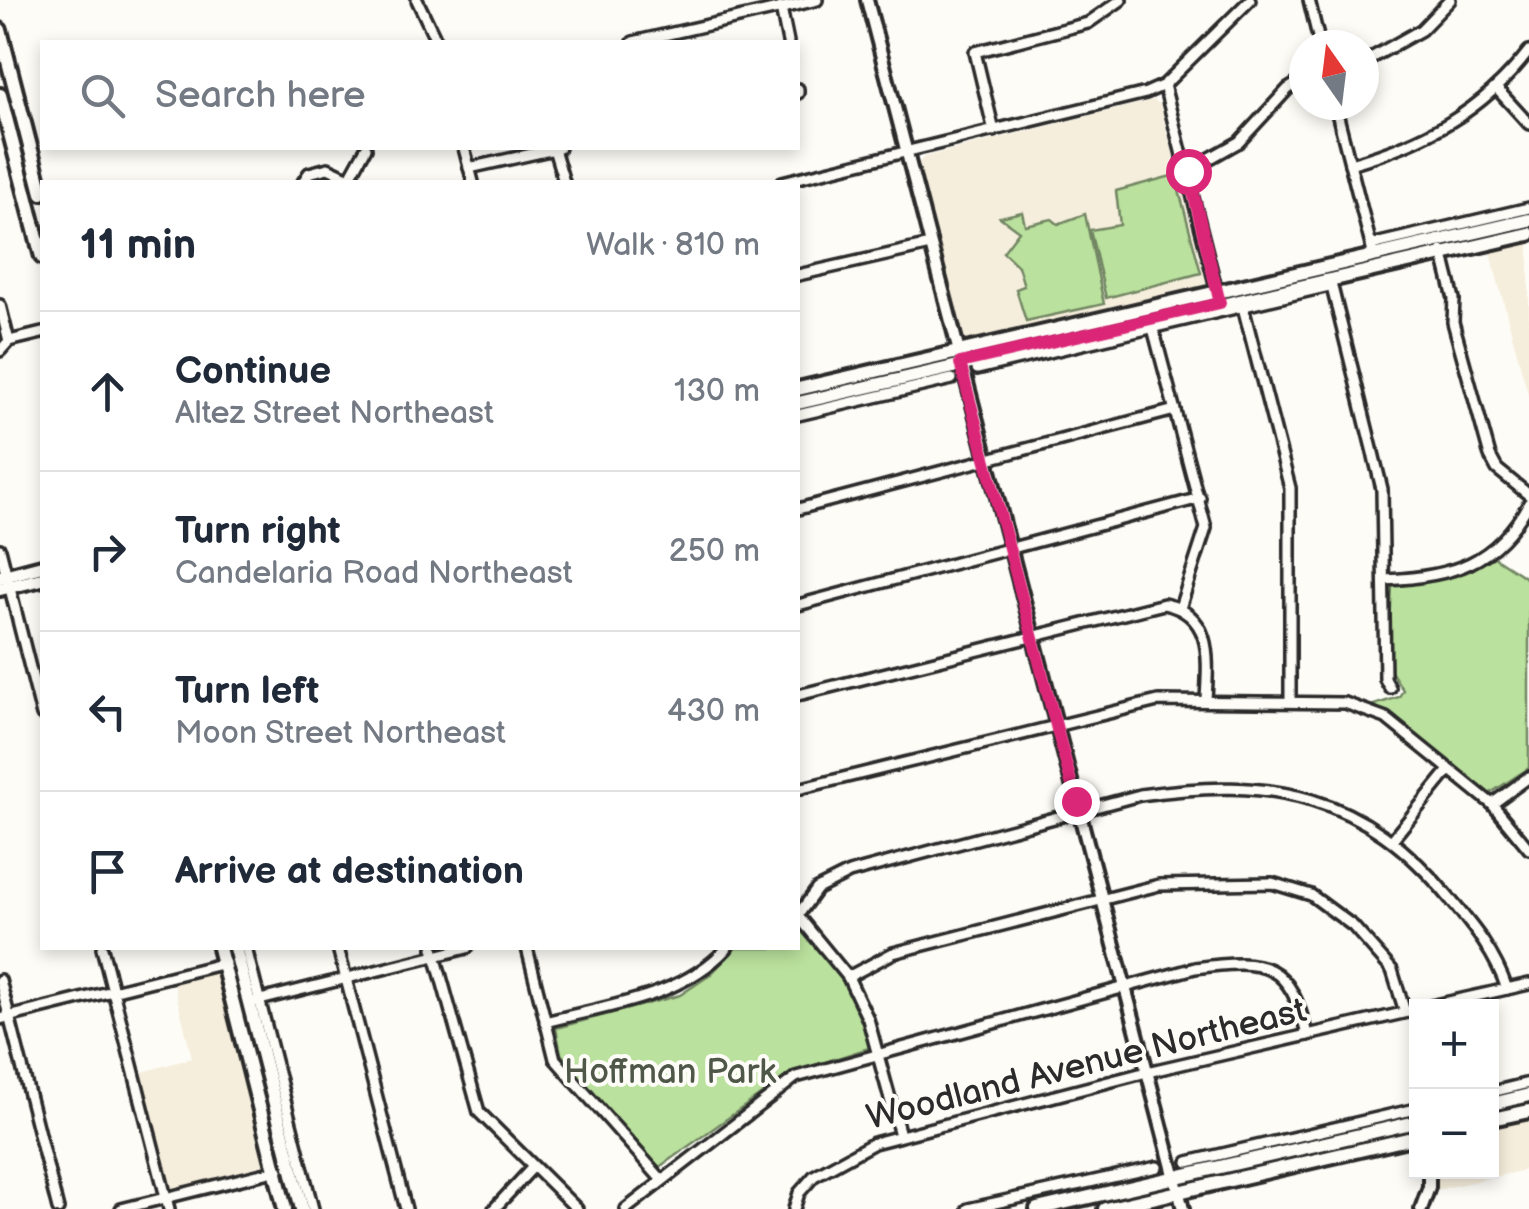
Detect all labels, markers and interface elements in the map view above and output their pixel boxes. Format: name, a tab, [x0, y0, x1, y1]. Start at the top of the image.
north arrow	[1289, 30, 1379, 120]
search box	[40, 40, 800, 150]
icon: search	[75, 68, 130, 123]
text: Search here	[155, 73, 366, 118]
route start	[1166, 149, 1212, 195]
text: 11 min	[80, 220, 196, 271]
text: Walk · 810 m	[586, 226, 760, 265]
text: Continue	[175, 349, 331, 394]
icon: ahead	[80, 364, 135, 419]
text: 130 m	[674, 372, 760, 411]
text: Altez Street Northeast	[175, 394, 494, 433]
text: Turn right	[175, 509, 340, 554]
icon: right	[80, 524, 135, 579]
text: 250 m	[669, 532, 760, 571]
text: Candelaria Road Northeast	[175, 554, 572, 593]
text: Turn left	[175, 669, 319, 714]
icon: left	[80, 684, 135, 739]
text: 430 m	[667, 692, 760, 731]
text: Moon Street Northeast	[175, 714, 506, 753]
route end	[1054, 779, 1100, 825]
icon: arrive	[80, 844, 135, 899]
text: Arrive at destination	[175, 849, 524, 894]
street label: Woodland Avenue Northeast	[862, 989, 1311, 1140]
map controls	[1409, 999, 1499, 1179]
button: +	[1409, 999, 1499, 1089]
park label: Hoffman Park	[564, 1051, 777, 1094]
button: −	[1409, 1089, 1499, 1179]

